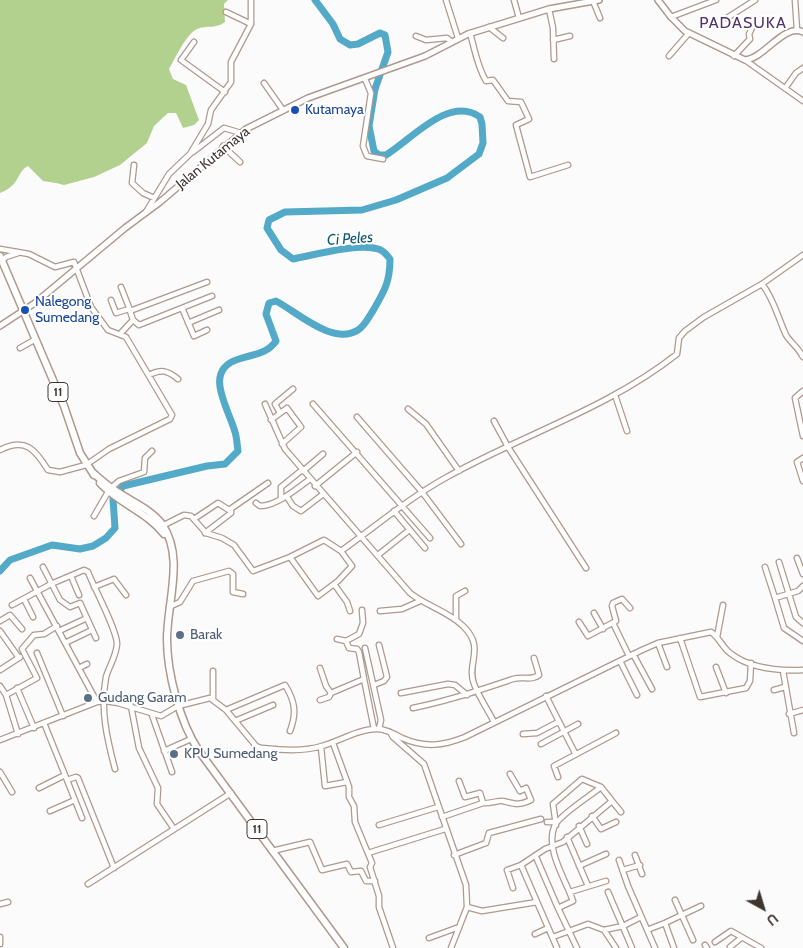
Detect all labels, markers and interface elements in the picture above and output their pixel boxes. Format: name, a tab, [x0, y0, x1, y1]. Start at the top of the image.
district label: PADASUKA	[698, 13, 788, 33]
place label: Kutamaya	[305, 102, 364, 118]
marker: Kutamaya	[289, 104, 301, 116]
street label: Jalan Kutamaya	[173, 123, 253, 193]
water label: Ci Peles	[326, 228, 374, 250]
place label: Nalegong Sumedang	[35, 294, 99, 326]
marker: Nalegong Sumedang	[19, 304, 31, 316]
road number: 11	[48, 382, 68, 402]
place label: Barak	[190, 627, 222, 643]
marker: Barak	[174, 629, 186, 641]
place label: Gudang Garam	[98, 690, 187, 706]
marker: Gudang Garam	[82, 692, 94, 704]
place label: KPU Sumedang	[184, 746, 277, 762]
marker: KPU Sumedang	[168, 748, 180, 760]
road number: 11	[247, 820, 267, 839]
north arrow	[738, 883, 788, 933]
text: U	[763, 909, 782, 930]

